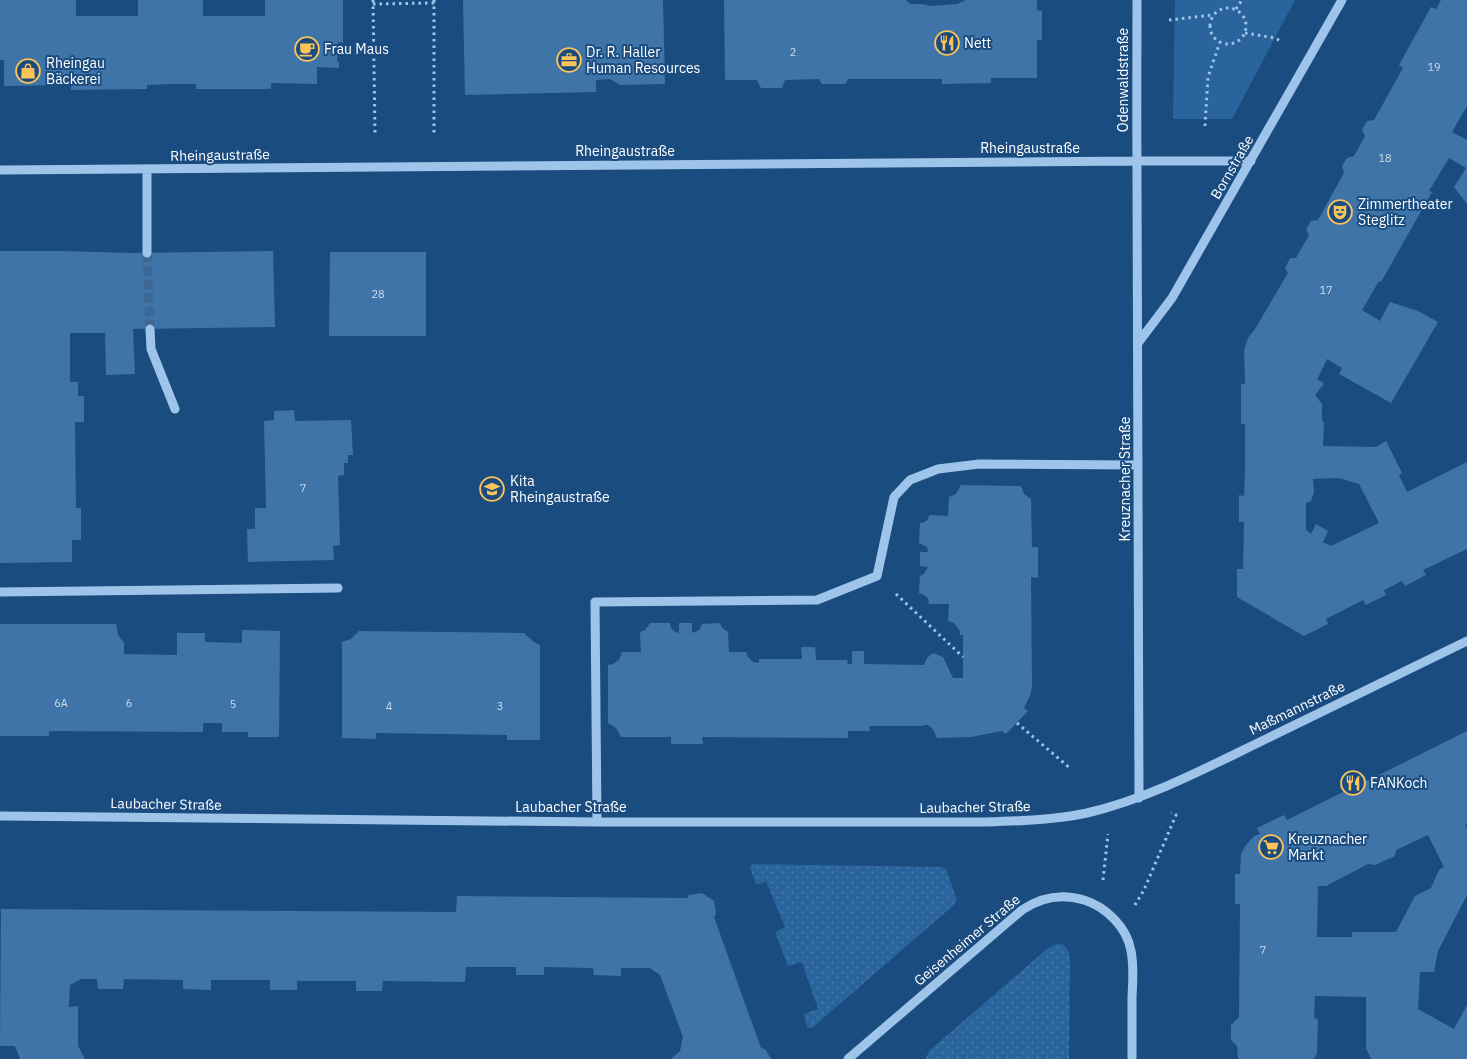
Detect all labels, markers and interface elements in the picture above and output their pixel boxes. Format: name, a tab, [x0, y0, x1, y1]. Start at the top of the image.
street label: Odenwaldstraße	[1114, 27, 1132, 132]
restaurant icon: Nett	[934, 30, 960, 56]
place label: Nett	[964, 34, 991, 52]
cafe icon: Frau Maus	[294, 36, 320, 62]
place label: Frau Maus	[324, 40, 389, 58]
place label: Dr. R. Haller Human Resources	[586, 43, 701, 77]
house number: 2	[790, 45, 796, 59]
office icon: Dr. R. Haller Human Resources	[556, 47, 582, 73]
place label: Rheingau Bäckerei	[46, 54, 105, 88]
shop icon: Rheingau Bäckerei	[15, 58, 41, 84]
house number: 19	[1427, 60, 1441, 74]
street label: Bornstraße	[1206, 132, 1258, 202]
street label: Rheingaustraße	[980, 139, 1080, 157]
street label: Rheingaustraße	[575, 142, 675, 160]
street label: Rheingaustraße	[170, 145, 270, 165]
house number: 18	[1378, 151, 1392, 165]
place label: Zimmertheater Steglitz	[1358, 195, 1453, 229]
theatre icon: Zimmertheater Steglitz	[1327, 199, 1353, 225]
house number: 17	[1319, 283, 1333, 297]
house number: 28	[371, 287, 385, 301]
street label: Kreuznacher Straße	[1116, 416, 1134, 541]
place label: Kita Rheingaustraße	[510, 472, 610, 506]
school or university icon: Kita Rheingaustraße	[479, 476, 505, 502]
house number: 7	[300, 481, 306, 495]
street label: Maßmannstraße	[1246, 677, 1348, 739]
house number: 6A	[54, 696, 68, 710]
house number: 6	[126, 696, 132, 710]
house number: 5	[230, 697, 236, 711]
house number: 4	[386, 699, 393, 713]
house number: 3	[497, 699, 503, 713]
restaurant icon: FANKoch	[1340, 770, 1366, 796]
place label: FANKoch	[1370, 774, 1427, 792]
street label: Laubacher Straße	[110, 794, 222, 814]
street label: Laubacher Straße	[919, 797, 1031, 817]
street label: Laubacher Straße	[515, 798, 627, 816]
place label: Kreuznacher Markt	[1288, 830, 1367, 864]
supermarket icon: Kreuznacher Markt	[1258, 834, 1284, 860]
street label: Geisenheimer Straße	[910, 890, 1024, 990]
house number: 7	[1260, 943, 1266, 957]

